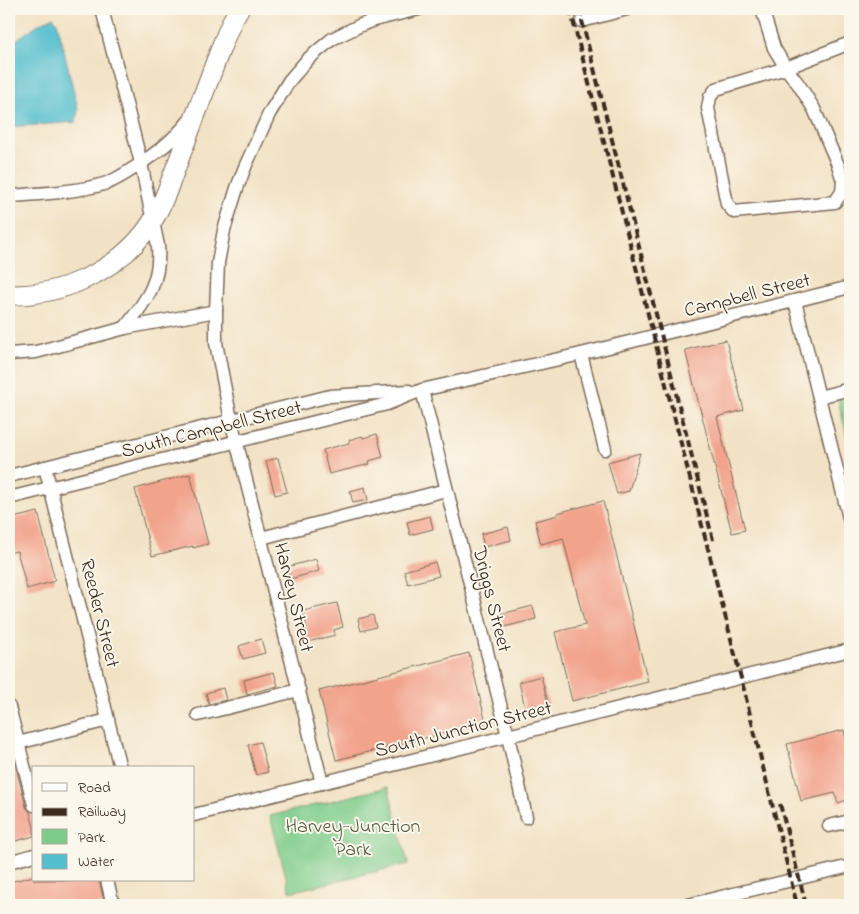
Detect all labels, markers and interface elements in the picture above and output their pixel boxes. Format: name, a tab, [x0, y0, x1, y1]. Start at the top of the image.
street label: Campbell Street	[681, 267, 814, 326]
street label: South Campbell Street	[118, 394, 305, 467]
street label: Harvey Street	[265, 540, 320, 656]
street label: Driggs Street	[462, 543, 518, 656]
street label: Reeder Street	[71, 556, 126, 671]
street label: South Junction Street	[372, 694, 556, 766]
legend	[32, 766, 195, 882]
text: Road	[78, 777, 111, 799]
text: Railway	[78, 801, 126, 824]
park label: Harvey-Junction Park	[286, 813, 421, 865]
text: Park	[78, 827, 106, 849]
text: Water	[78, 851, 114, 873]

